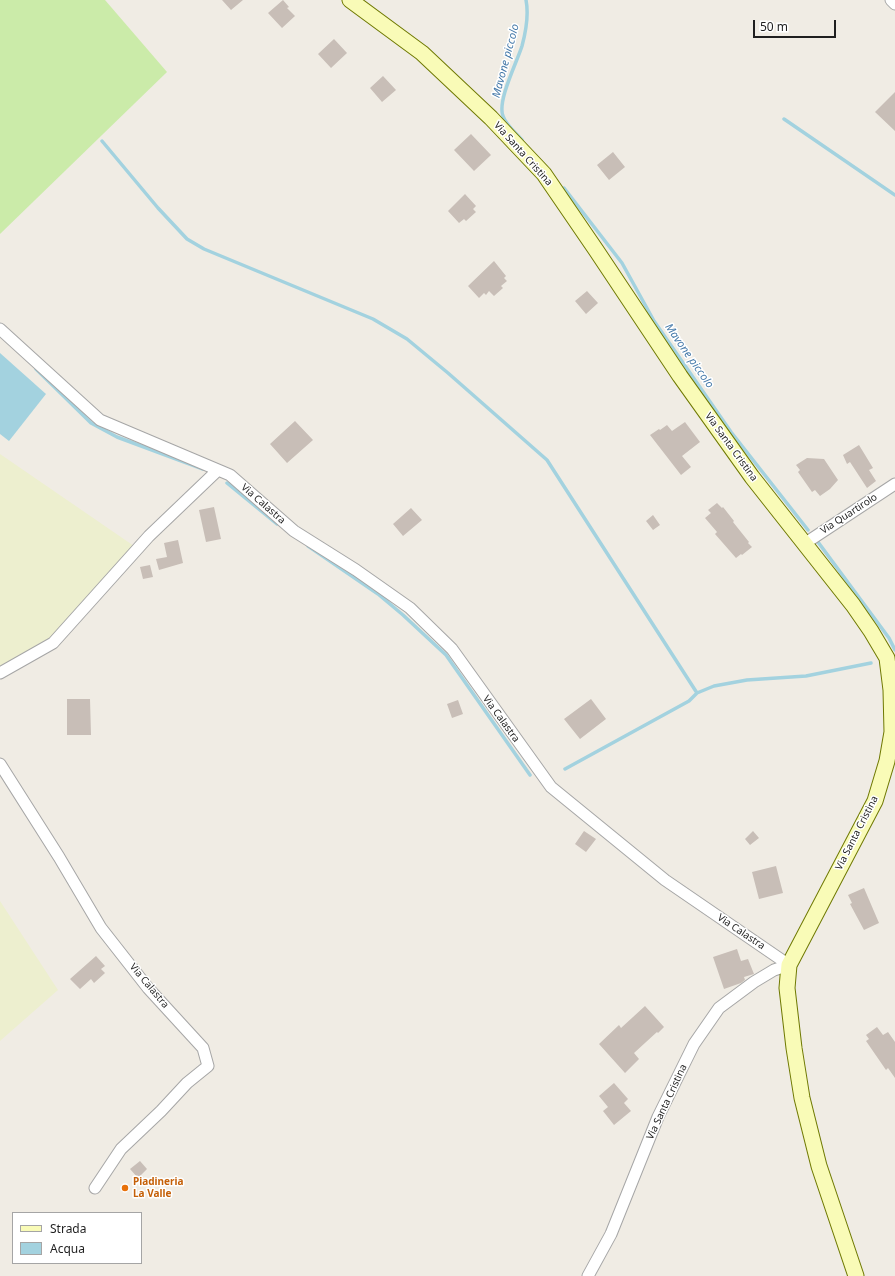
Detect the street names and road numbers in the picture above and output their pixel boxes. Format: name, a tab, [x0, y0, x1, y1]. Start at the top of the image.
street label: Via Santa Cristina	[491, 120, 555, 188]
street label: Via Santa Cristina	[702, 410, 760, 484]
street label: Via Calastra	[238, 481, 288, 527]
street label: Via Quartirolo	[818, 491, 880, 537]
street label: Via Calastra	[480, 693, 522, 745]
street label: Via Santa Cristina	[833, 794, 881, 872]
street label: Via Calastra	[715, 912, 767, 952]
street label: Via Calastra	[127, 961, 171, 1011]
street label: Via Santa Cristina	[644, 1062, 690, 1142]

